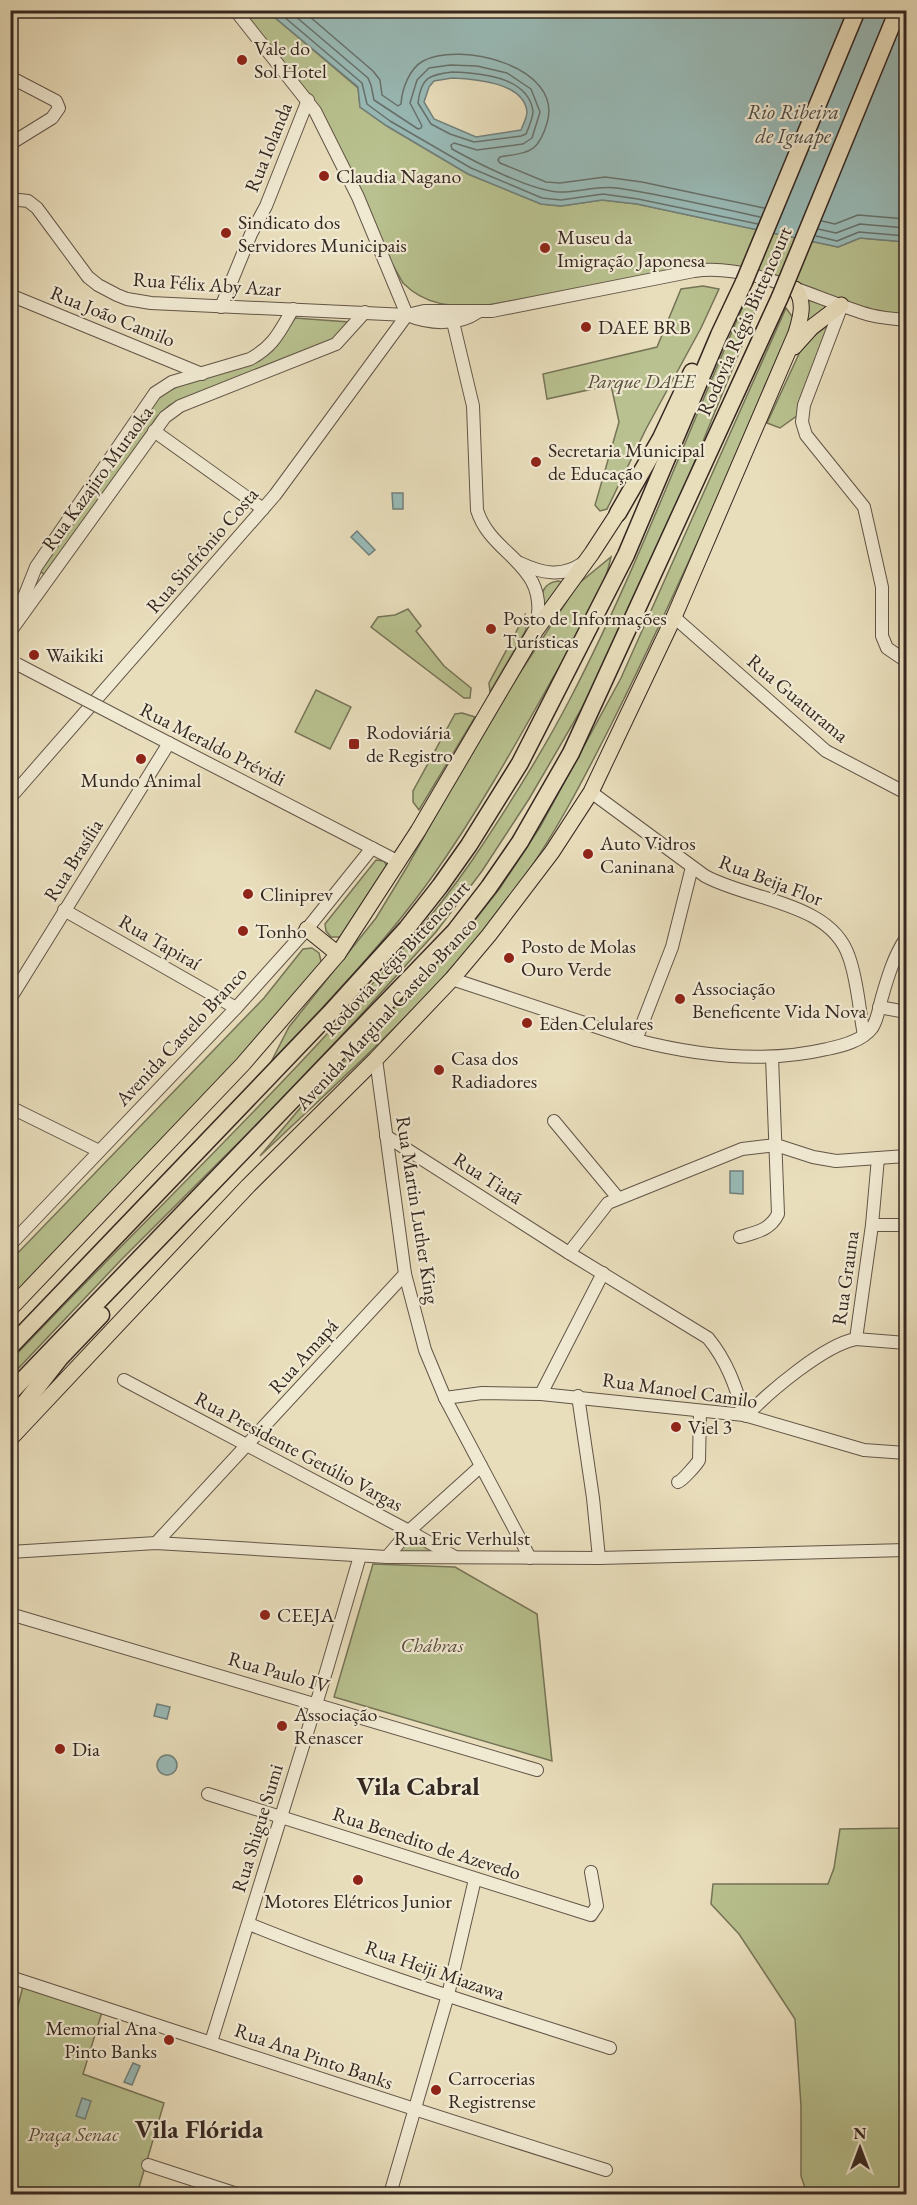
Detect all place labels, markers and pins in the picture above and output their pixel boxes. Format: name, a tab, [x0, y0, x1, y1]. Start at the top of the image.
place label: Vale do Sol Hotel	[254, 35, 327, 84]
marker: Vale do Sol Hotel	[235, 53, 249, 67]
place label: Claudia Nagano	[336, 163, 462, 189]
marker: Claudia Nagano	[317, 169, 331, 183]
place label: Sindicato dos Servidores Municipais	[238, 209, 407, 258]
place label: Museu da Imigração Japonesa	[557, 224, 705, 273]
marker: Sindicato dos Servidores Municipais	[219, 226, 233, 240]
marker: Museu da Imigração Japonesa	[538, 241, 552, 255]
place label: DAEE BRB	[598, 314, 691, 340]
marker: DAEE BRB	[579, 320, 593, 334]
place label: Secretaria Municipal de Educação	[548, 437, 705, 486]
marker: Secretaria Municipal de Educação	[529, 455, 543, 469]
place label: Posto de Informações Turísticas	[503, 605, 667, 654]
marker: Posto de Informações Turísticas	[484, 622, 498, 636]
place label: Waikiki	[46, 642, 104, 668]
marker: Waikiki	[27, 648, 41, 662]
place label: Rodoviária de Registro	[366, 719, 453, 768]
marker: Rodoviária de Registro	[347, 737, 361, 751]
marker: Mundo Animal	[134, 752, 148, 766]
place label: Mundo Animal	[81, 767, 202, 793]
place label: Auto Vidros Caninana	[599, 830, 696, 879]
marker: Auto Vidros Caninana	[581, 847, 595, 861]
place label: Cliniprev	[260, 881, 333, 907]
marker: Cliniprev	[241, 887, 255, 901]
place label: Tonho	[255, 918, 307, 944]
marker: Tonho	[236, 924, 250, 938]
place label: Posto de Molas Ouro Verde	[521, 933, 636, 982]
marker: Posto de Molas Ouro Verde	[502, 951, 516, 965]
place label: Associação Beneficente Vida Nova	[691, 975, 866, 1024]
marker: Associação Beneficente Vida Nova	[673, 992, 687, 1006]
place label: Eden Celulares	[539, 1010, 653, 1036]
marker: Eden Celulares	[520, 1016, 534, 1030]
place label: Casa dos Radiadores	[451, 1045, 537, 1094]
marker: Casa dos Radiadores	[432, 1063, 446, 1077]
place label: Viel 3	[688, 1414, 732, 1440]
marker: Viel 3	[669, 1420, 683, 1434]
place label: CEEJA	[277, 1602, 335, 1628]
marker: CEEJA	[258, 1608, 272, 1622]
place label: Associação Renascer	[293, 1701, 377, 1750]
marker: Associação Renascer	[275, 1719, 289, 1733]
place label: Dia	[72, 1736, 100, 1762]
marker: Dia	[53, 1742, 67, 1756]
marker: Motores Elétricos Junior	[351, 1873, 365, 1887]
place label: Motores Elétricos Junior	[264, 1888, 452, 1914]
place label: Memorial Ana Pinto Banks	[45, 2015, 157, 2064]
marker: Memorial Ana Pinto Banks	[162, 2033, 176, 2047]
place label: Carrocerias Registrense	[448, 2065, 536, 2114]
marker: Carrocerias Registrense	[429, 2083, 443, 2097]

